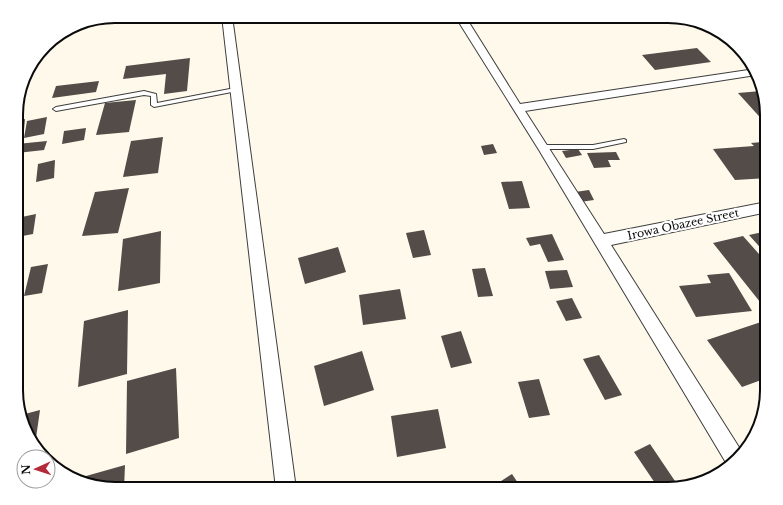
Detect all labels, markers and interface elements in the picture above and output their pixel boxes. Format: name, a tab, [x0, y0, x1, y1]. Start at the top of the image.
street label: Irowa Obazee Street	[626, 205, 741, 243]
north arrow	[16, 449, 56, 489]
text: N	[19, 463, 33, 475]

